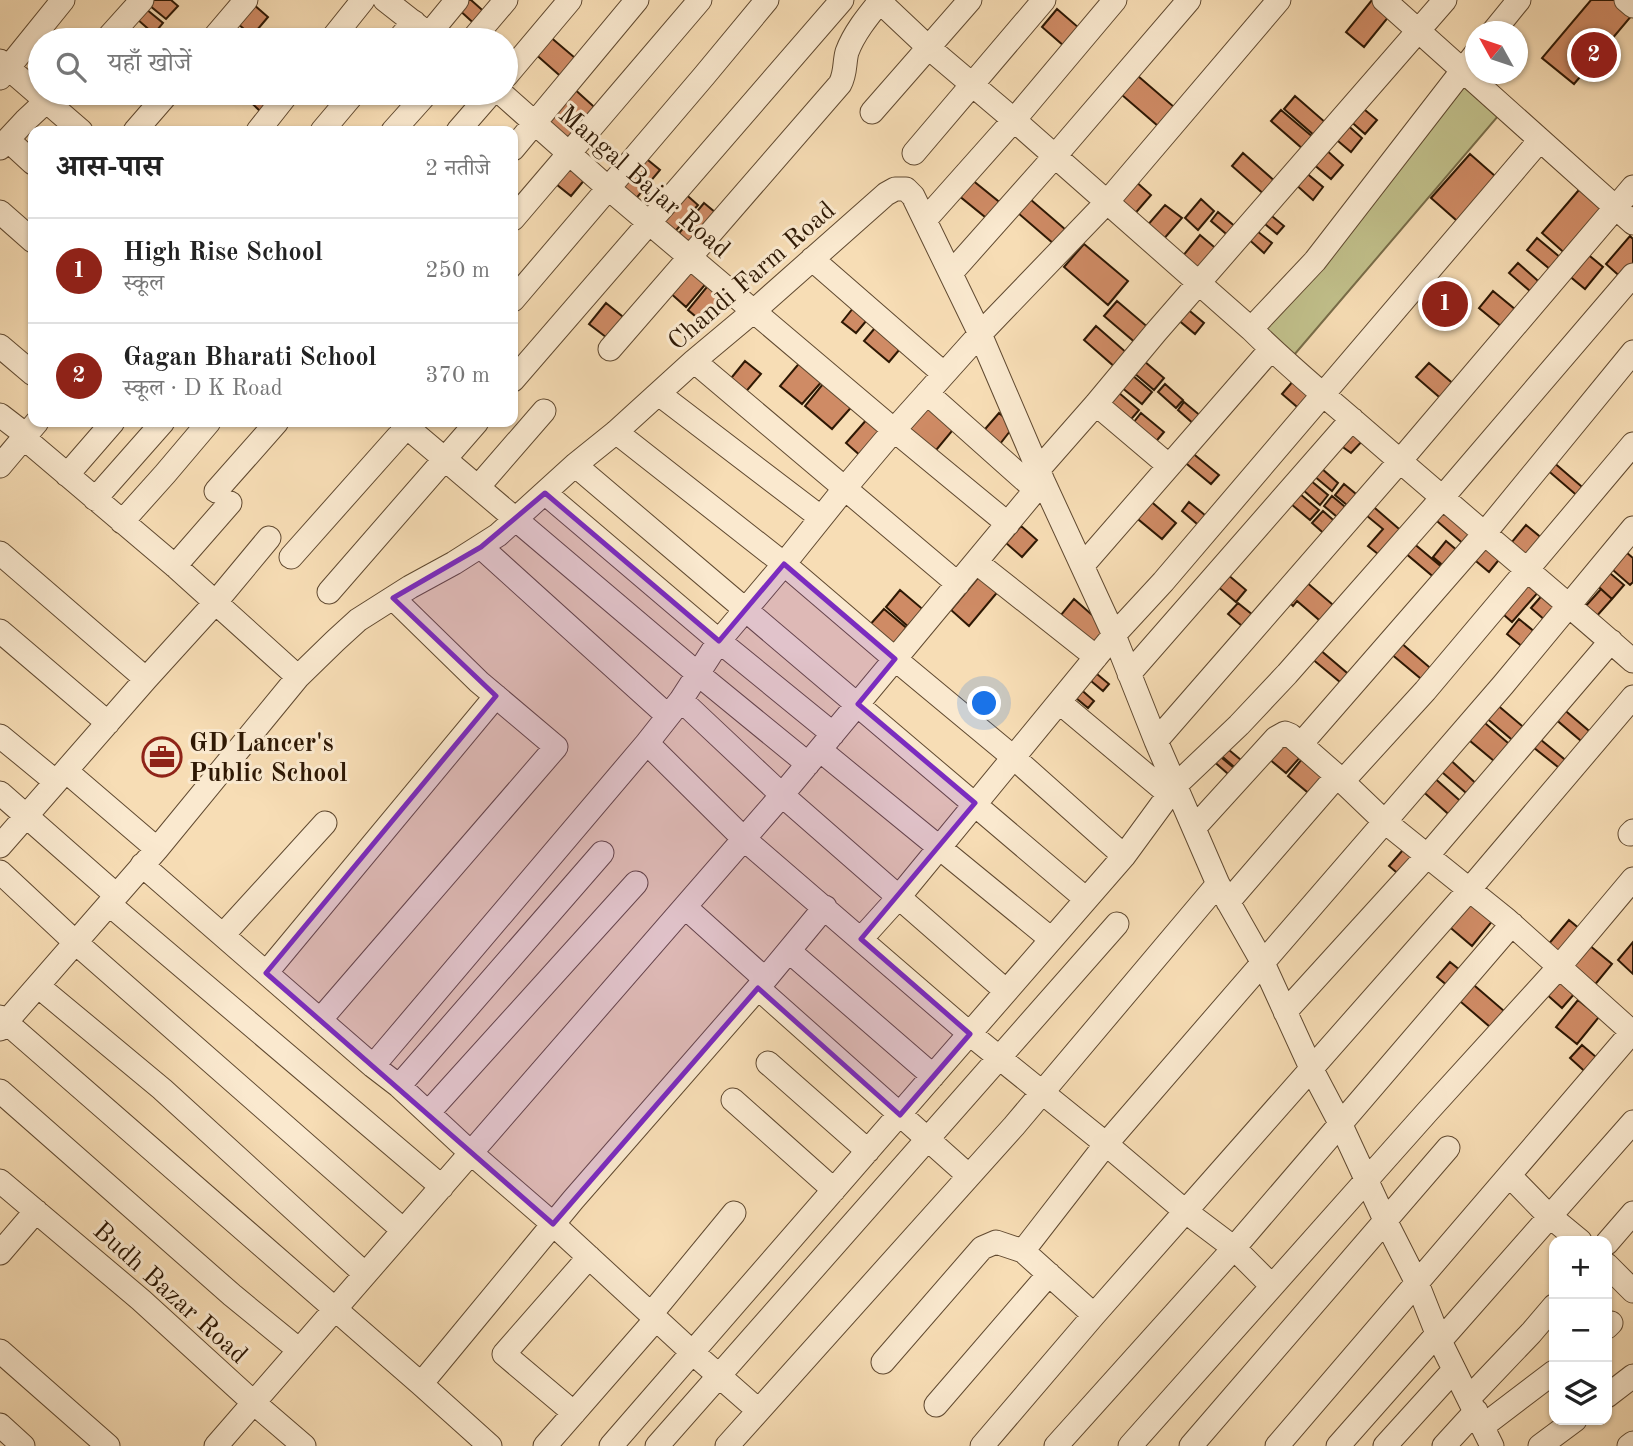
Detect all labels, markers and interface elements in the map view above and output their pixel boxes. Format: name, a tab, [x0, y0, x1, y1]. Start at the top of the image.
north arrow	[1465, 21, 1528, 84]
search box	[28, 28, 518, 105]
pin: 2	[1571, 29, 1617, 81]
icon: search	[52, 48, 90, 86]
text: यहाँ खोजें	[108, 51, 191, 77]
street label: Mangal Bajar Road	[553, 101, 734, 264]
text: आस-पास	[56, 153, 163, 183]
text: 2 नतीजे	[425, 157, 490, 180]
street label: Chandi Farm Road	[664, 197, 841, 356]
text: High Rise School	[123, 240, 323, 266]
text: 1	[72, 259, 86, 282]
text: 250 m	[425, 259, 490, 282]
text: स्कूल	[123, 272, 164, 295]
pin: 1	[1422, 278, 1468, 330]
text: Gagan Bharati School	[123, 345, 377, 371]
text: 2	[72, 364, 86, 387]
text: 370 m	[425, 364, 490, 387]
text: स्कूल · D K Road	[123, 377, 283, 400]
your location	[967, 686, 1001, 720]
place label: GD Lancer's Public School	[189, 731, 348, 787]
office icon: GD Lancer's Public School	[141, 736, 183, 778]
street label: Budh Bazar Road	[87, 1218, 252, 1369]
map controls	[1549, 1236, 1612, 1425]
button: +	[1549, 1236, 1612, 1299]
button: −	[1549, 1299, 1612, 1362]
button: layers	[1549, 1362, 1612, 1425]

